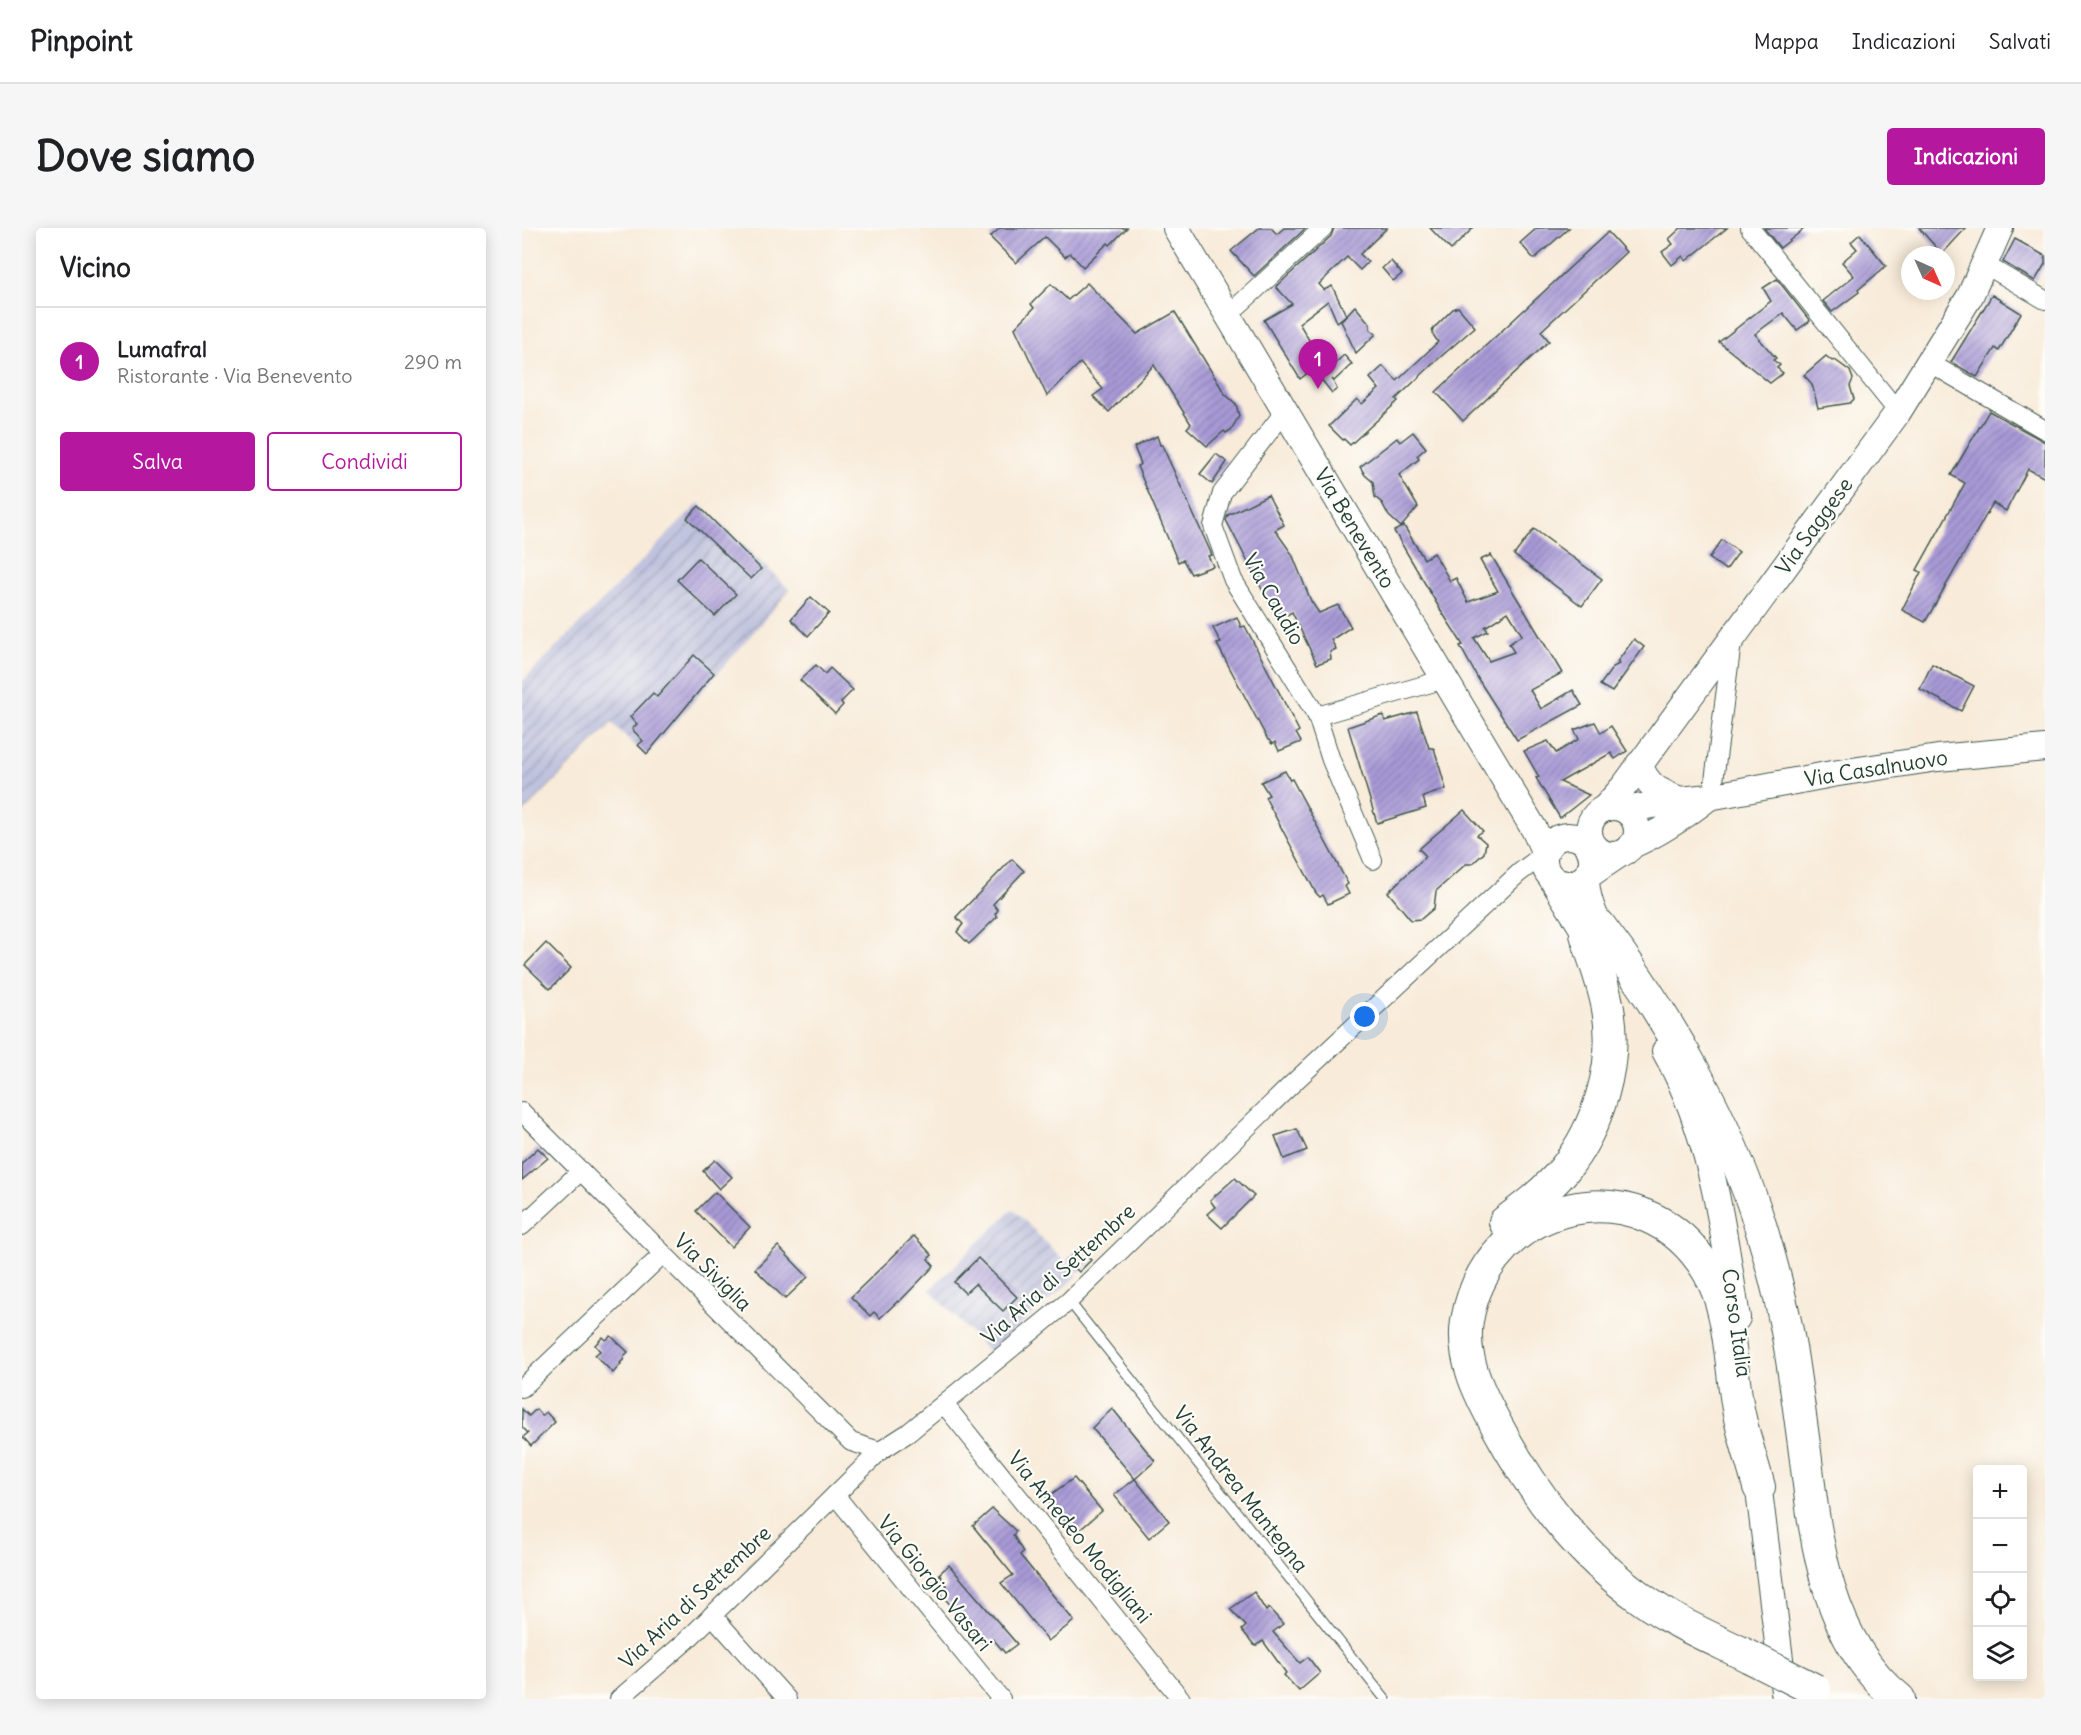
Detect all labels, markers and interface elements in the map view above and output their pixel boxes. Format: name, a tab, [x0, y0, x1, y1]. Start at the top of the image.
text: Pinpoint	[30, 23, 133, 59]
text: Mappa	[1754, 28, 1819, 55]
text: Indicazioni	[1852, 28, 1956, 55]
text: Salvati	[1989, 28, 2051, 55]
button: Indicazioni	[1887, 128, 2045, 185]
text: Dove siamo	[36, 130, 255, 182]
north arrow	[1901, 246, 1955, 300]
text: Vicino	[60, 251, 131, 284]
text: Lumafral	[117, 335, 207, 363]
pin: 1	[1298, 340, 1338, 389]
text: 1	[76, 349, 83, 374]
text: 290 m	[404, 349, 462, 374]
text: Ristorante · Via Benevento	[117, 363, 353, 388]
button: Salva	[60, 432, 255, 491]
button: Condividi	[267, 432, 462, 491]
street label: Via Benevento	[1308, 463, 1402, 593]
street label: Via Saggese	[1770, 472, 1858, 580]
street label: Via Caudio	[1237, 548, 1311, 650]
street label: Via Casalnuovo	[1802, 743, 1950, 793]
your location	[1350, 1002, 1379, 1031]
street label: Via Aria di Settembre	[975, 1198, 1141, 1350]
street label: Via Siviglia	[668, 1227, 758, 1317]
street label: Corso Italia	[1716, 1267, 1758, 1379]
street label: Via Andrea Mantegna	[1168, 1400, 1314, 1578]
street label: Via Amedeo Modigliani	[1002, 1445, 1158, 1629]
map controls	[1973, 1465, 2027, 1681]
button: +	[1973, 1465, 2027, 1519]
street label: Via Giorgio Vasari	[872, 1510, 998, 1656]
button: −	[1973, 1519, 2027, 1573]
street label: Via Aria di Settembre	[613, 1520, 777, 1674]
button: locate	[1973, 1573, 2027, 1627]
button: layers	[1973, 1627, 2027, 1681]

